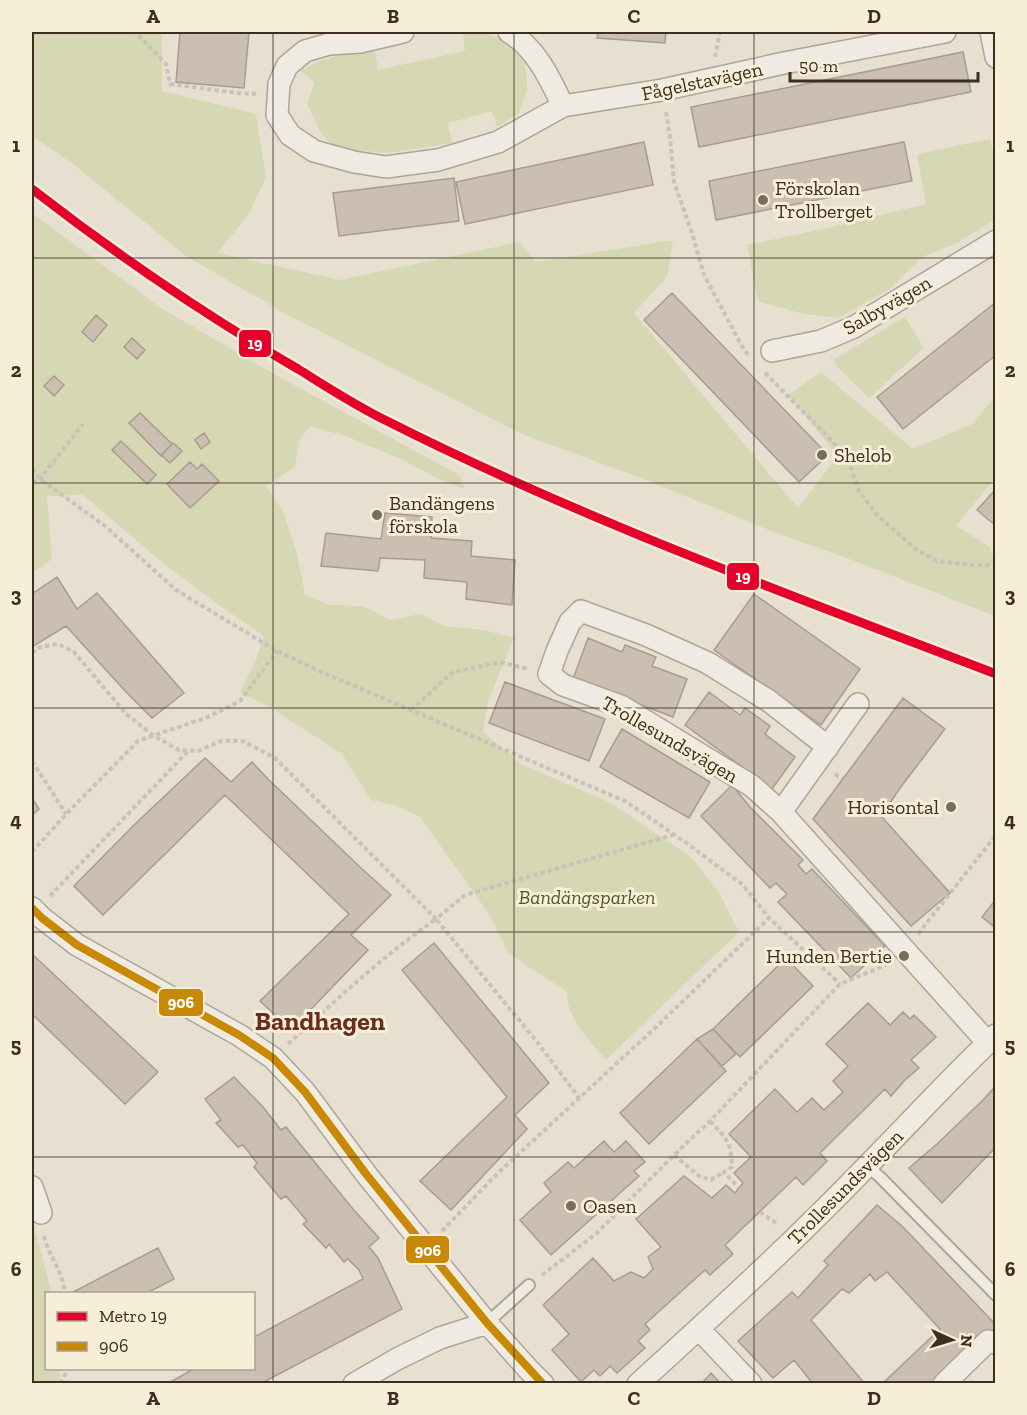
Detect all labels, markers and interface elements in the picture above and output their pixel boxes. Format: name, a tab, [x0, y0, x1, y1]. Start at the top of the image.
text: A	[146, 4, 160, 28]
text: B	[387, 4, 399, 28]
text: C	[628, 4, 641, 28]
text: D	[867, 4, 881, 28]
scale bar	[790, 45, 978, 83]
text: 50 m	[799, 55, 839, 77]
street label: Fågelstavägen	[639, 56, 765, 106]
text: 1	[12, 133, 20, 157]
text: 1	[1006, 133, 1014, 157]
place label: Förskolan Trollberget	[775, 176, 873, 223]
marker: Förskolan Trollberget	[756, 193, 770, 207]
street label: Salbyvägen	[839, 270, 936, 340]
line badge: 19	[238, 329, 272, 358]
text: 19	[247, 334, 263, 353]
text: 2	[11, 358, 22, 382]
text: 2	[1005, 358, 1016, 382]
place label: Shelob	[834, 443, 892, 467]
marker: Shelob	[815, 448, 829, 462]
place label: Bandängens förskola	[389, 491, 495, 538]
marker: Bandängens förskola	[370, 508, 384, 522]
line badge: 19	[726, 562, 760, 591]
text: 19	[735, 567, 751, 586]
text: 3	[11, 583, 22, 607]
text: 3	[1005, 583, 1016, 607]
street label: Trollesundsvägen	[597, 690, 743, 788]
place label: Horisontal	[847, 795, 939, 819]
marker: Horisontal	[944, 800, 958, 814]
text: 4	[10, 808, 22, 832]
text: 4	[1004, 808, 1016, 832]
park label: Bandängsparken	[519, 885, 655, 909]
place label: Hunden Bertie	[766, 944, 892, 968]
marker: Hunden Bertie	[897, 949, 911, 963]
line badge: 906	[158, 988, 204, 1017]
text: 906	[168, 993, 195, 1012]
district label: Bandhagen	[255, 1005, 386, 1037]
text: 5	[11, 1033, 21, 1057]
text: 5	[1005, 1033, 1015, 1057]
street label: Trollesundsvägen	[782, 1124, 908, 1250]
place label: Oasen	[583, 1194, 637, 1218]
marker: Oasen	[564, 1199, 578, 1213]
line badge: 906	[405, 1235, 450, 1264]
text: 906	[415, 1241, 442, 1260]
text: 6	[11, 1257, 22, 1281]
text: 6	[1005, 1257, 1016, 1281]
legend	[45, 1292, 255, 1370]
text: Metro 19	[99, 1305, 167, 1327]
north arrow	[922, 1310, 982, 1370]
text: N	[957, 1334, 976, 1348]
text: 906	[99, 1335, 128, 1357]
text: A	[146, 1386, 160, 1410]
text: B	[387, 1386, 399, 1410]
text: C	[628, 1386, 641, 1410]
text: D	[867, 1386, 881, 1410]

